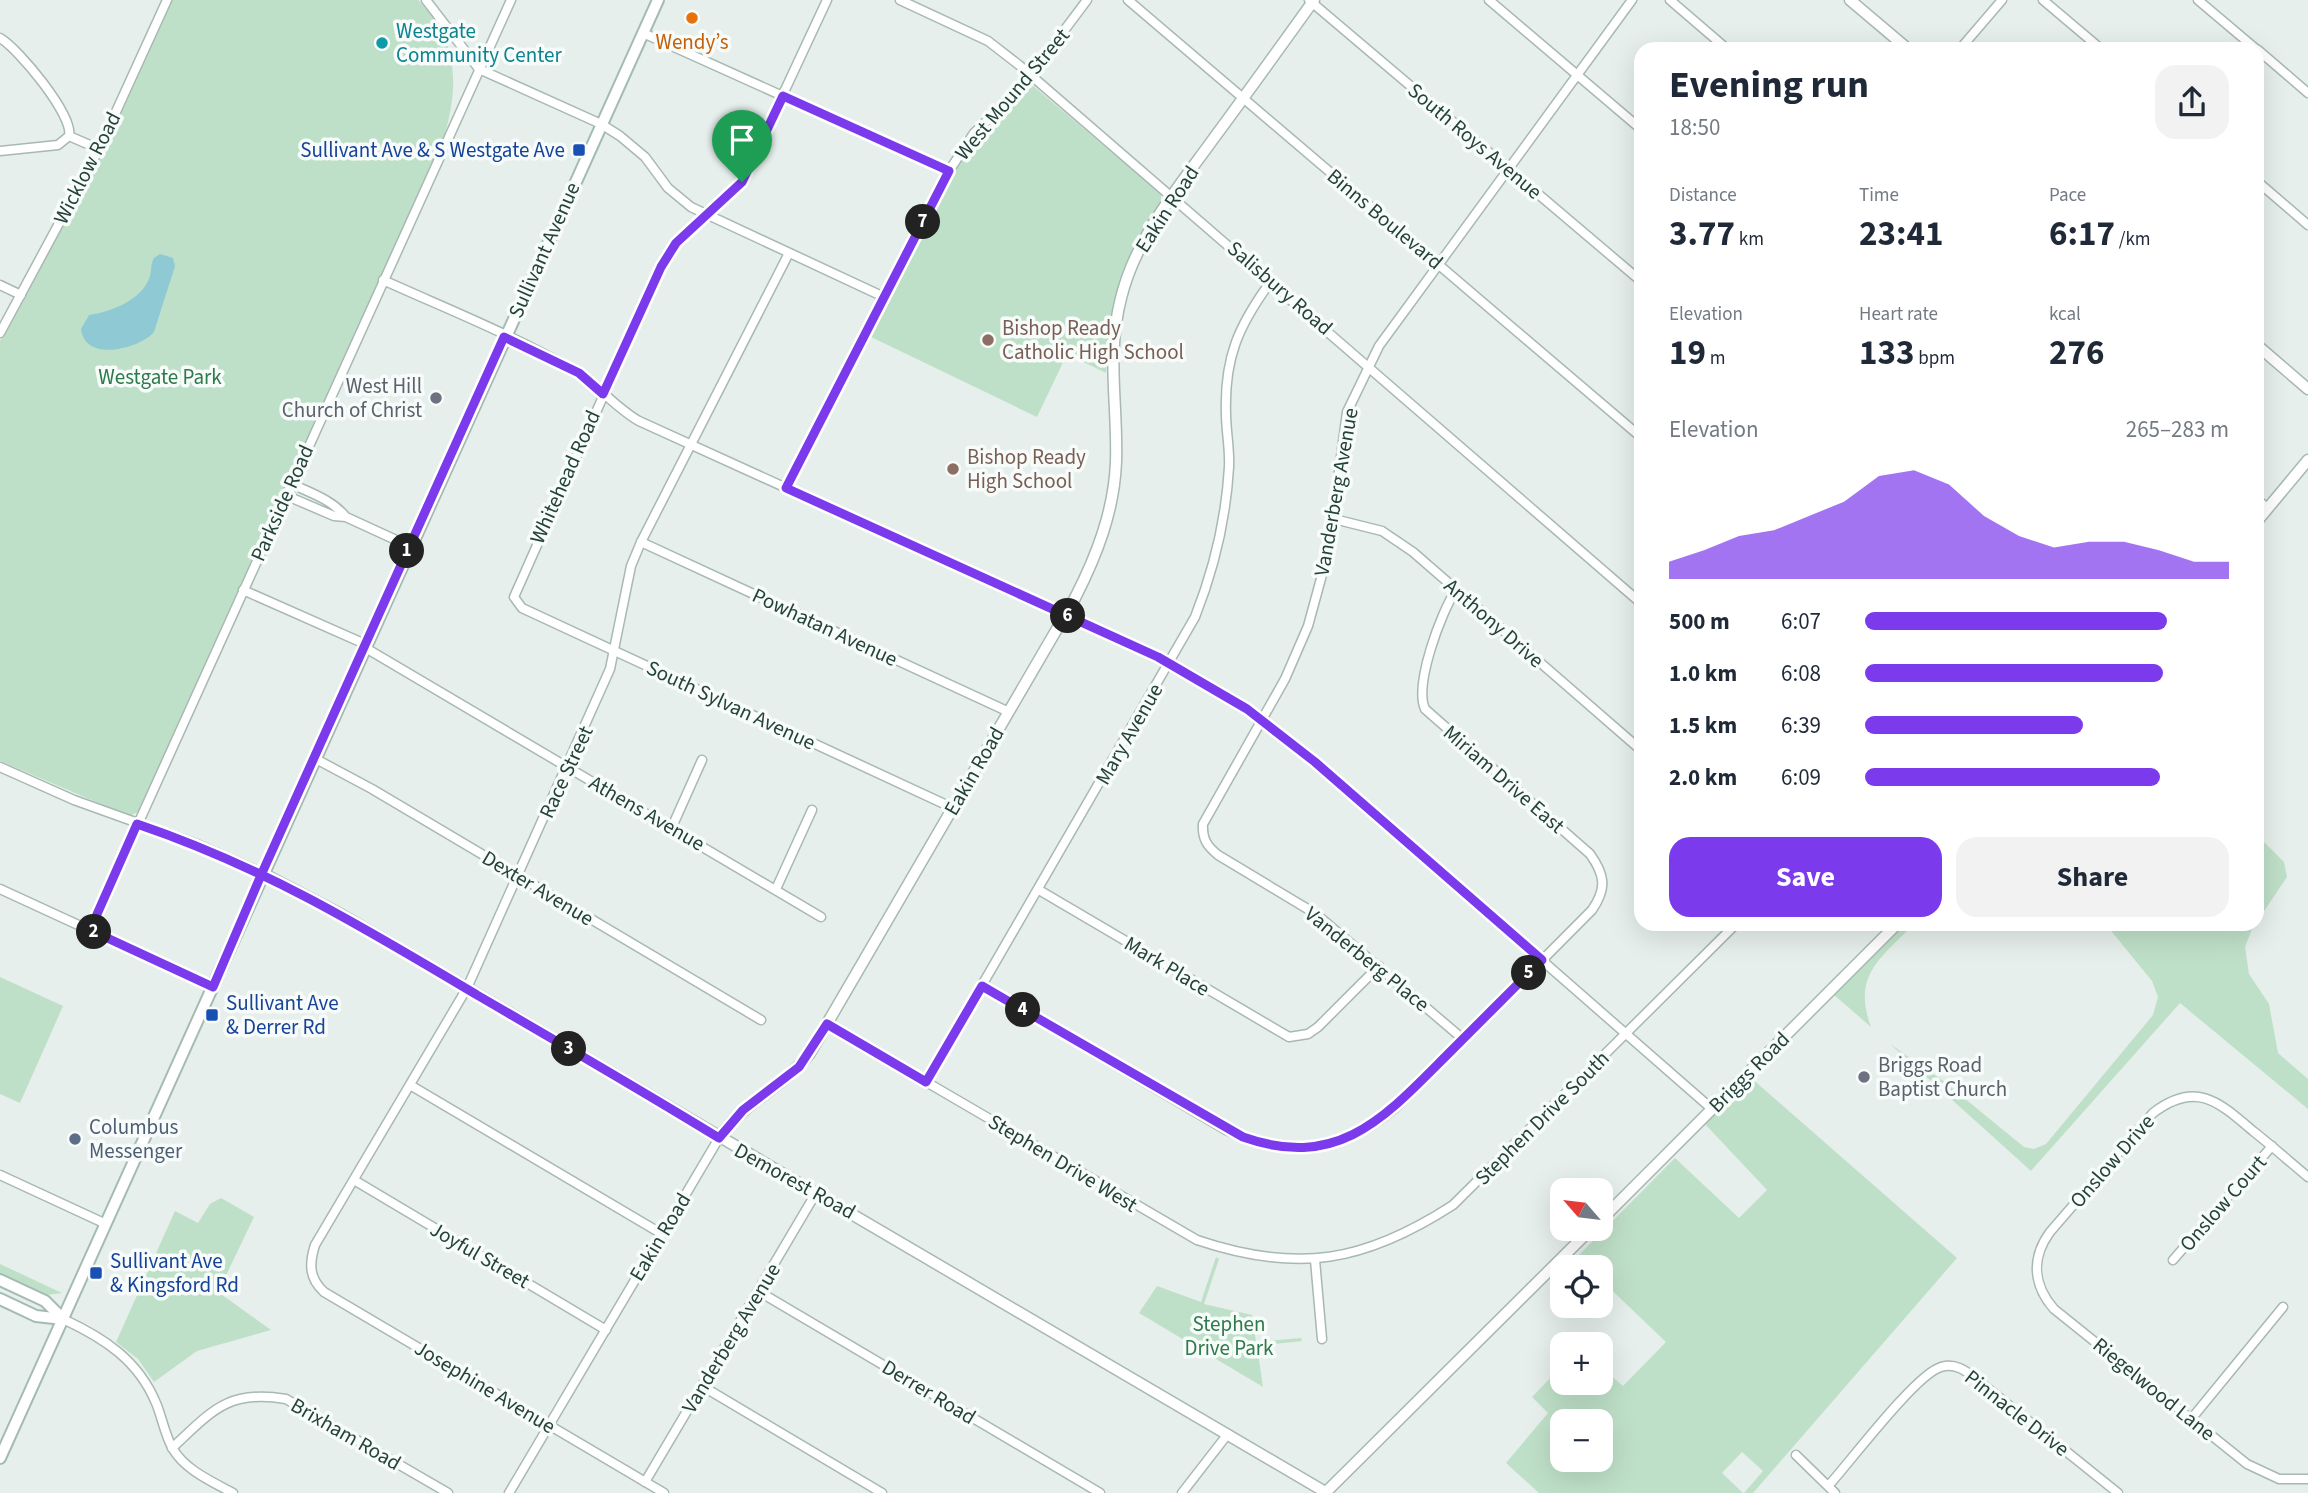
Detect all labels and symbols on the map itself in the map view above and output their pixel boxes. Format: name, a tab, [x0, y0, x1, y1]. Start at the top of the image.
marker: Wendy’s	[684, 10, 700, 26]
place label: Westgate Community Center	[396, 16, 562, 70]
street label: West Mound Street	[948, 21, 1076, 167]
place label: Wendy’s	[655, 27, 729, 57]
marker: Westgate Community Center	[374, 35, 390, 51]
street label: South Roys Avenue	[1401, 76, 1549, 206]
street label: Wicklow Road	[46, 107, 128, 229]
pin	[712, 110, 772, 182]
place label: Sullivant Ave & S Westgate Ave	[300, 135, 565, 165]
marker: Sullivant Ave & S Westgate Ave	[571, 142, 587, 158]
street label: Eakin Road	[1128, 160, 1206, 258]
street label: Binns Boulevard	[1320, 161, 1450, 277]
street label: Sullivant Avenue	[501, 177, 587, 323]
pin: 7	[906, 204, 940, 240]
street label: Salisbury Road	[1221, 234, 1339, 342]
place label: Bishop Ready Catholic High School	[1002, 313, 1184, 367]
marker: Bishop Ready Catholic High School	[980, 332, 996, 348]
park label: Westgate Park	[98, 362, 222, 392]
place label: West Hill Church of Christ	[282, 371, 422, 425]
marker: West Hill Church of Christ	[428, 390, 444, 406]
street label: Whitehead Road	[522, 405, 608, 549]
street label: Vanderberg Avenue	[1306, 405, 1366, 579]
street label: Parkside Road	[243, 440, 321, 566]
place label: Bishop Ready High School	[967, 442, 1086, 496]
marker: Bishop Ready High School	[945, 461, 961, 477]
pin: 1	[390, 534, 424, 568]
street label: Anthony Drive	[1437, 571, 1551, 675]
street label: Powhatan Avenue	[747, 580, 903, 674]
pin: 6	[1050, 598, 1086, 634]
street label: South Sylvan Avenue	[642, 653, 820, 757]
street label: Mary Avenue	[1088, 678, 1170, 790]
street label: Miriam Drive East	[1437, 718, 1571, 840]
street label: Race Street	[532, 721, 600, 823]
street label: Eakin Road	[937, 721, 1011, 821]
street label: Athens Avenue	[584, 768, 710, 858]
street label: Dexter Avenue	[476, 843, 600, 933]
street label: Vanderberg Place	[1298, 899, 1436, 1019]
pin: 2	[76, 914, 112, 950]
street label: Mark Place	[1119, 929, 1215, 1003]
pin: 5	[1512, 956, 1546, 990]
place label: Sullivant Ave & Derrer Rd	[226, 988, 339, 1042]
pin: 4	[1006, 992, 1040, 1028]
marker: Sullivant Ave & Derrer Rd	[204, 1007, 220, 1023]
street label: Briggs Road	[1702, 1025, 1796, 1119]
pin: 3	[552, 1032, 586, 1066]
street label: Stephen Drive South	[1468, 1044, 1616, 1192]
place label: Briggs Road Baptist Church	[1878, 1050, 2007, 1104]
marker: Briggs Road Baptist Church	[1856, 1069, 1872, 1085]
street label: Stephen Drive West	[983, 1107, 1143, 1219]
street label: Onslow Drive	[2063, 1107, 2161, 1215]
place label: Columbus Messenger	[89, 1112, 183, 1166]
marker: Columbus Messenger	[67, 1131, 83, 1147]
street label: Demorest Road	[729, 1135, 861, 1227]
street label: Onslow Court	[2173, 1148, 2273, 1258]
north arrow	[1550, 1178, 1614, 1241]
street label: Eakin Road	[622, 1187, 698, 1287]
street label: Joyful Street	[424, 1214, 536, 1296]
place label: Sullivant Ave & Kingsford Rd	[110, 1246, 239, 1300]
street label: Vanderberg Avenue	[674, 1257, 788, 1419]
marker: Sullivant Ave & Kingsford Rd	[88, 1265, 104, 1281]
park label: Stephen Drive Park	[1185, 1309, 1274, 1363]
street label: Riegelwood Lane	[2086, 1330, 2222, 1448]
street label: Josephine Avenue	[409, 1333, 561, 1441]
street label: Derrer Road	[876, 1352, 982, 1432]
street label: Pinnacle Drive	[1958, 1362, 2076, 1464]
street label: Brixham Road	[285, 1390, 407, 1478]

